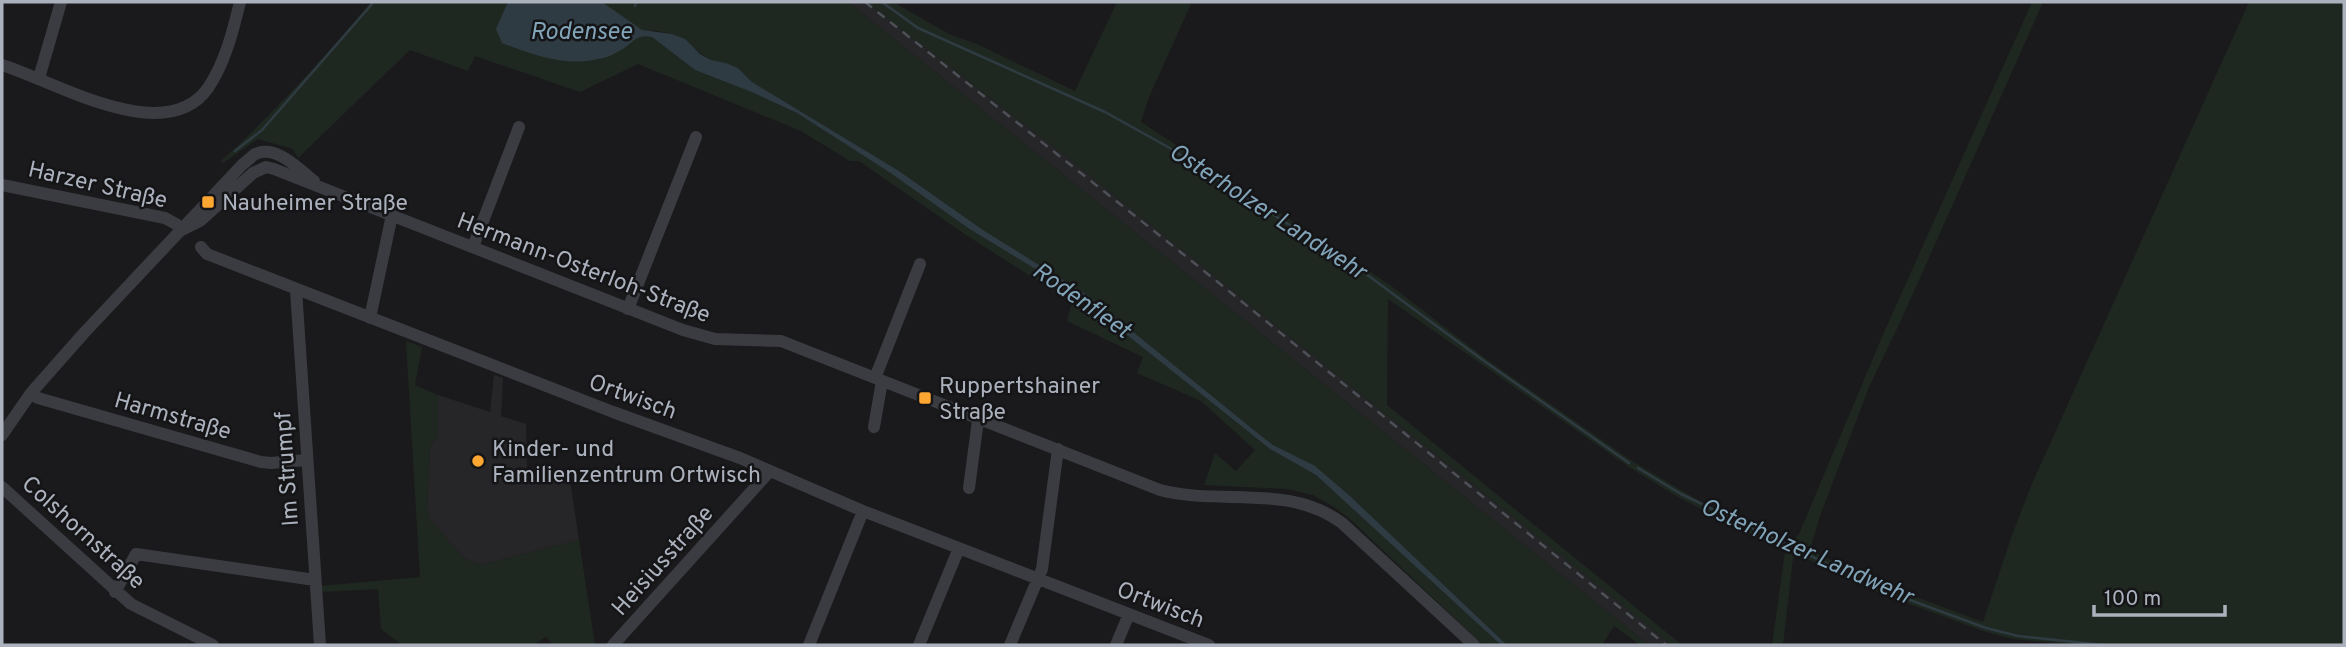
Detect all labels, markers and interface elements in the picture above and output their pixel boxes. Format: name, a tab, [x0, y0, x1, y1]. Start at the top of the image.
water label: Rodensee	[530, 18, 633, 48]
water label: Osterholzer Landwehr	[1162, 138, 1373, 289]
street label: Harzer Straße	[25, 156, 170, 217]
place label: Nauheimer Straße	[222, 190, 408, 219]
marker: Nauheimer Straße	[200, 194, 216, 210]
street label: Hermann-Osterloh-Straße	[452, 208, 714, 331]
water label: Rodenfleet	[1026, 257, 1137, 347]
street label: Ortwisch	[584, 369, 680, 428]
place label: Ruppertshainer Straße	[939, 373, 1100, 428]
street label: Harmstraße	[111, 387, 234, 448]
marker: Ruppertshainer Straße	[917, 390, 933, 406]
street label: Im Strumpf	[270, 410, 307, 527]
place label: Kinder- und Familienzentrum Ortwisch	[492, 436, 761, 491]
marker: Kinder- und Familienzentrum Ortwisch	[470, 453, 486, 469]
street label: Colshornstraße	[15, 471, 150, 597]
water label: Osterholzer Landwehr	[1695, 492, 1919, 614]
street label: Heisiusstraße	[607, 500, 721, 623]
scale bar	[2094, 574, 2225, 618]
street label: Ortwisch	[1112, 576, 1208, 636]
text: 100 m	[2104, 586, 2161, 613]

